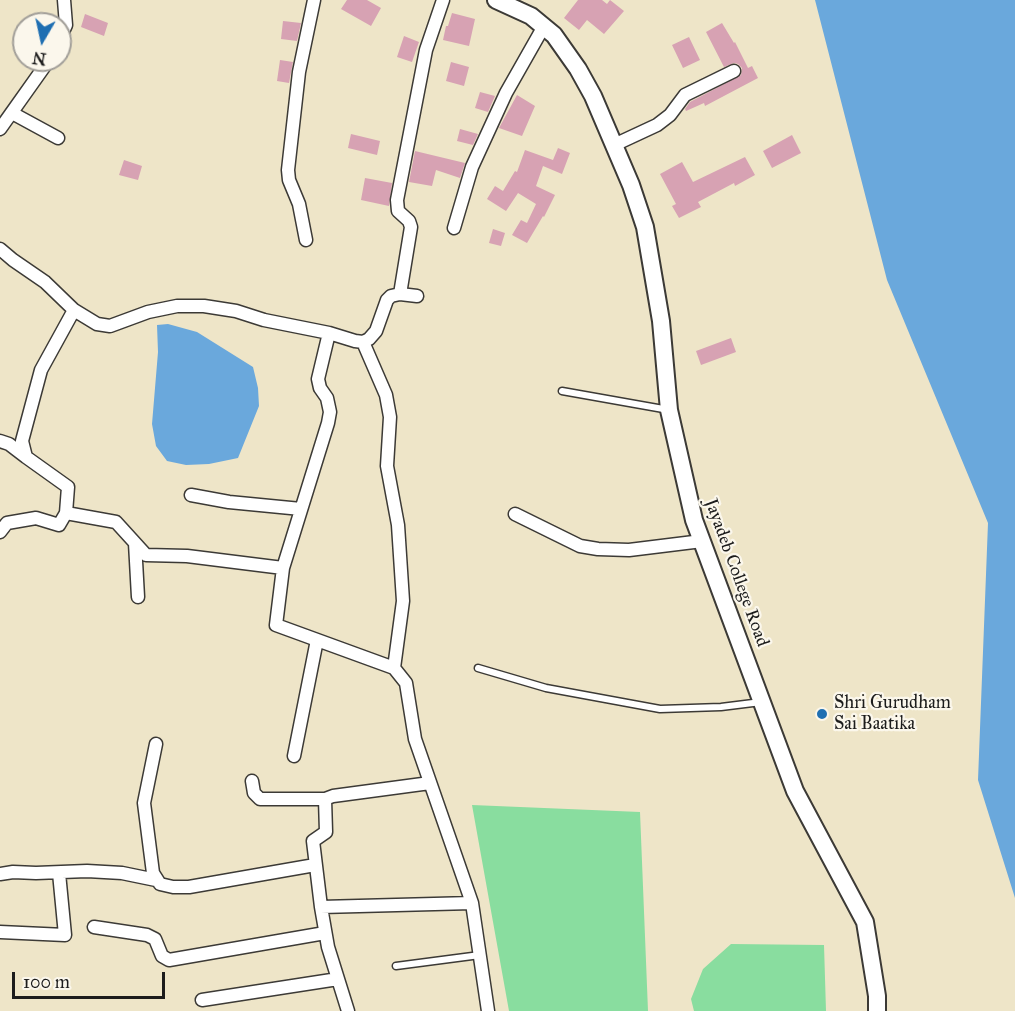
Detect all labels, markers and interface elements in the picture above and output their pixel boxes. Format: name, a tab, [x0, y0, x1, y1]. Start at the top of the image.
north arrow	[12, 12, 72, 72]
text: N	[31, 48, 48, 69]
street label: Jayadeb College Road	[699, 496, 773, 650]
place label: Shri Gurudham Sai Baatika	[834, 693, 951, 736]
marker: Shri Gurudham Sai Baatika	[815, 707, 829, 721]
scale bar	[15, 960, 168, 998]
text: 100 m	[23, 971, 70, 993]

